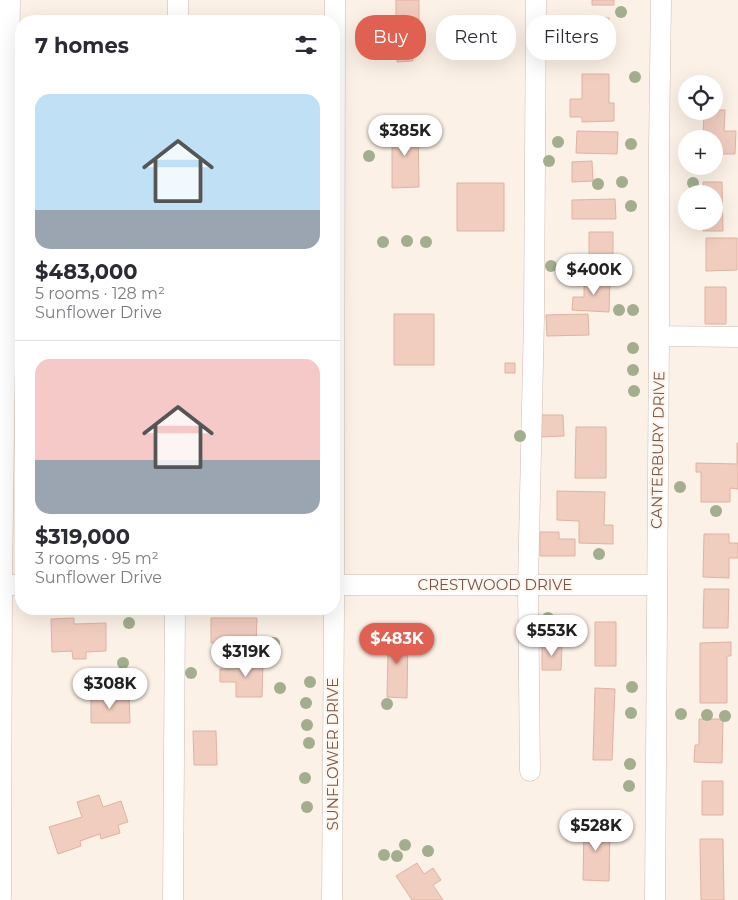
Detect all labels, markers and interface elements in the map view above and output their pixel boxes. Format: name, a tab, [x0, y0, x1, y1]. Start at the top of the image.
chip: Buy	[355, 15, 426, 60]
chip: Rent	[436, 15, 516, 60]
chip: Filters	[526, 15, 616, 60]
icon: filters	[292, 31, 320, 59]
text: 7 homes	[35, 33, 129, 58]
map controls	[678, 75, 723, 230]
button: locate	[678, 75, 723, 120]
pin: $385K	[370, 114, 440, 157]
text: $385K	[379, 121, 431, 140]
icon: home	[133, 126, 223, 216]
button: +	[678, 130, 723, 175]
button: −	[678, 185, 723, 230]
pin: $400K	[559, 254, 629, 296]
text: $483,000	[35, 259, 138, 284]
text: $400K	[567, 260, 621, 279]
text: 5 rooms · 128 m²	[35, 284, 165, 303]
text: Sunflower Drive	[35, 303, 162, 322]
street label: CANTERBURY DRIVE	[647, 371, 668, 529]
icon: home	[133, 392, 223, 482]
text: $319,000	[35, 524, 130, 549]
text: 3 rooms · 95 m²	[35, 549, 159, 568]
text: Sunflower Drive	[35, 568, 162, 587]
street label: CRESTWOOD DRIVE	[418, 575, 572, 594]
pin: $553K	[517, 614, 587, 657]
text: $553K	[527, 621, 577, 640]
pin: $483K	[362, 622, 432, 665]
text: $483K	[370, 629, 424, 648]
pin: $319K	[211, 636, 281, 678]
text: $319K	[222, 642, 270, 661]
pin: $308K	[75, 668, 145, 710]
text: $308K	[84, 674, 136, 693]
street label: SUNFLOWER DRIVE	[323, 678, 342, 830]
pin: $528K	[561, 810, 631, 852]
text: $528K	[570, 816, 622, 835]

